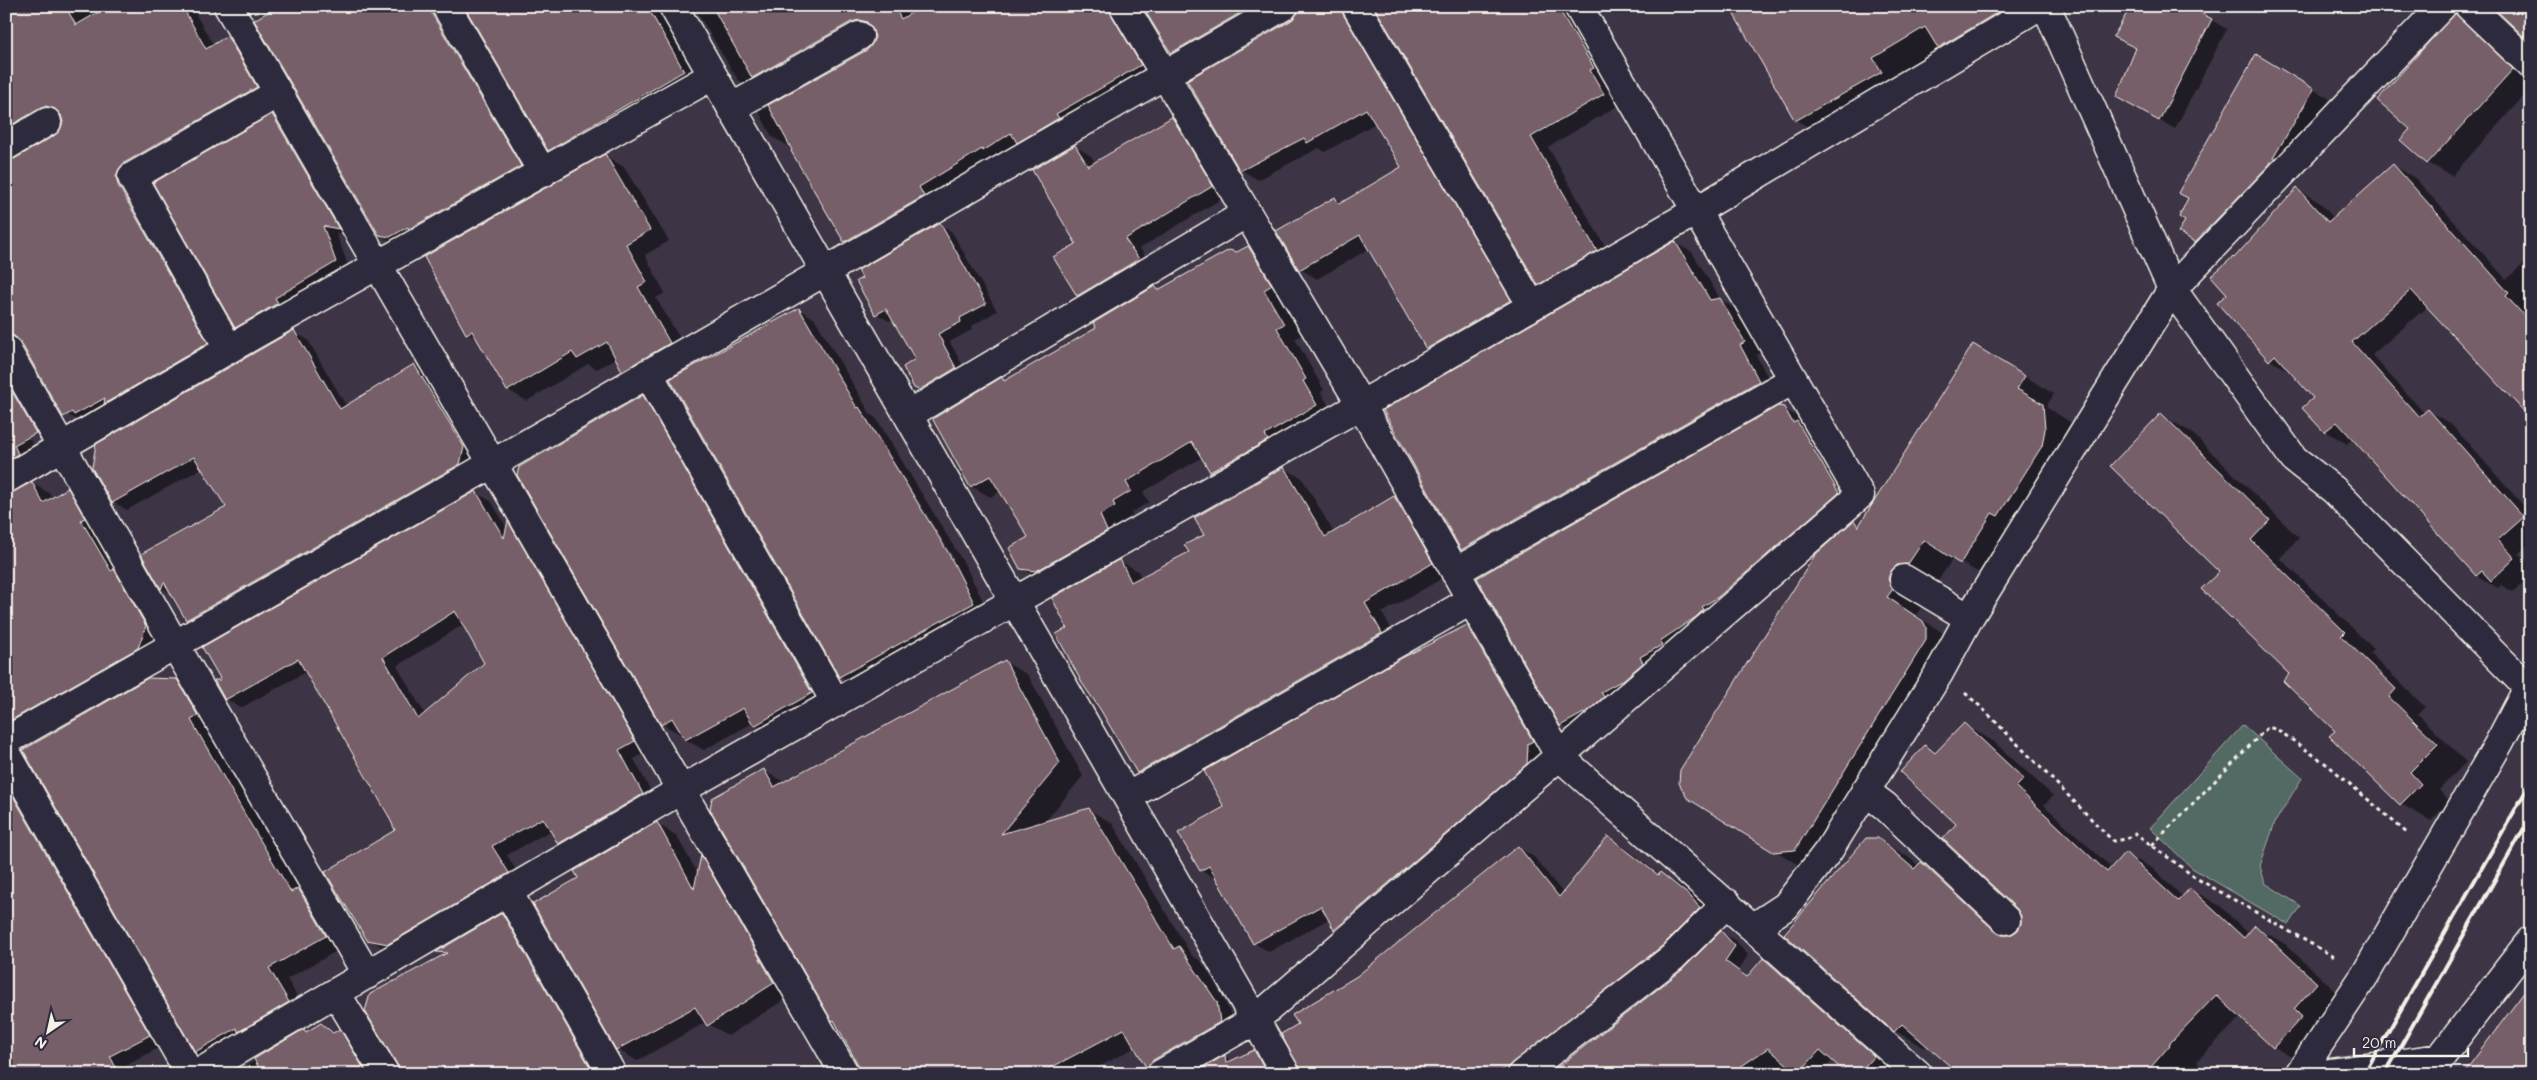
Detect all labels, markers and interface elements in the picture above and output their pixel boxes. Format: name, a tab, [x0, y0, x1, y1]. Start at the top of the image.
north arrow	[22, 1008, 72, 1058]
scale bar	[2354, 1025, 2468, 1057]
text: N	[31, 1032, 50, 1054]
text: 20 m	[2362, 1032, 2396, 1052]

